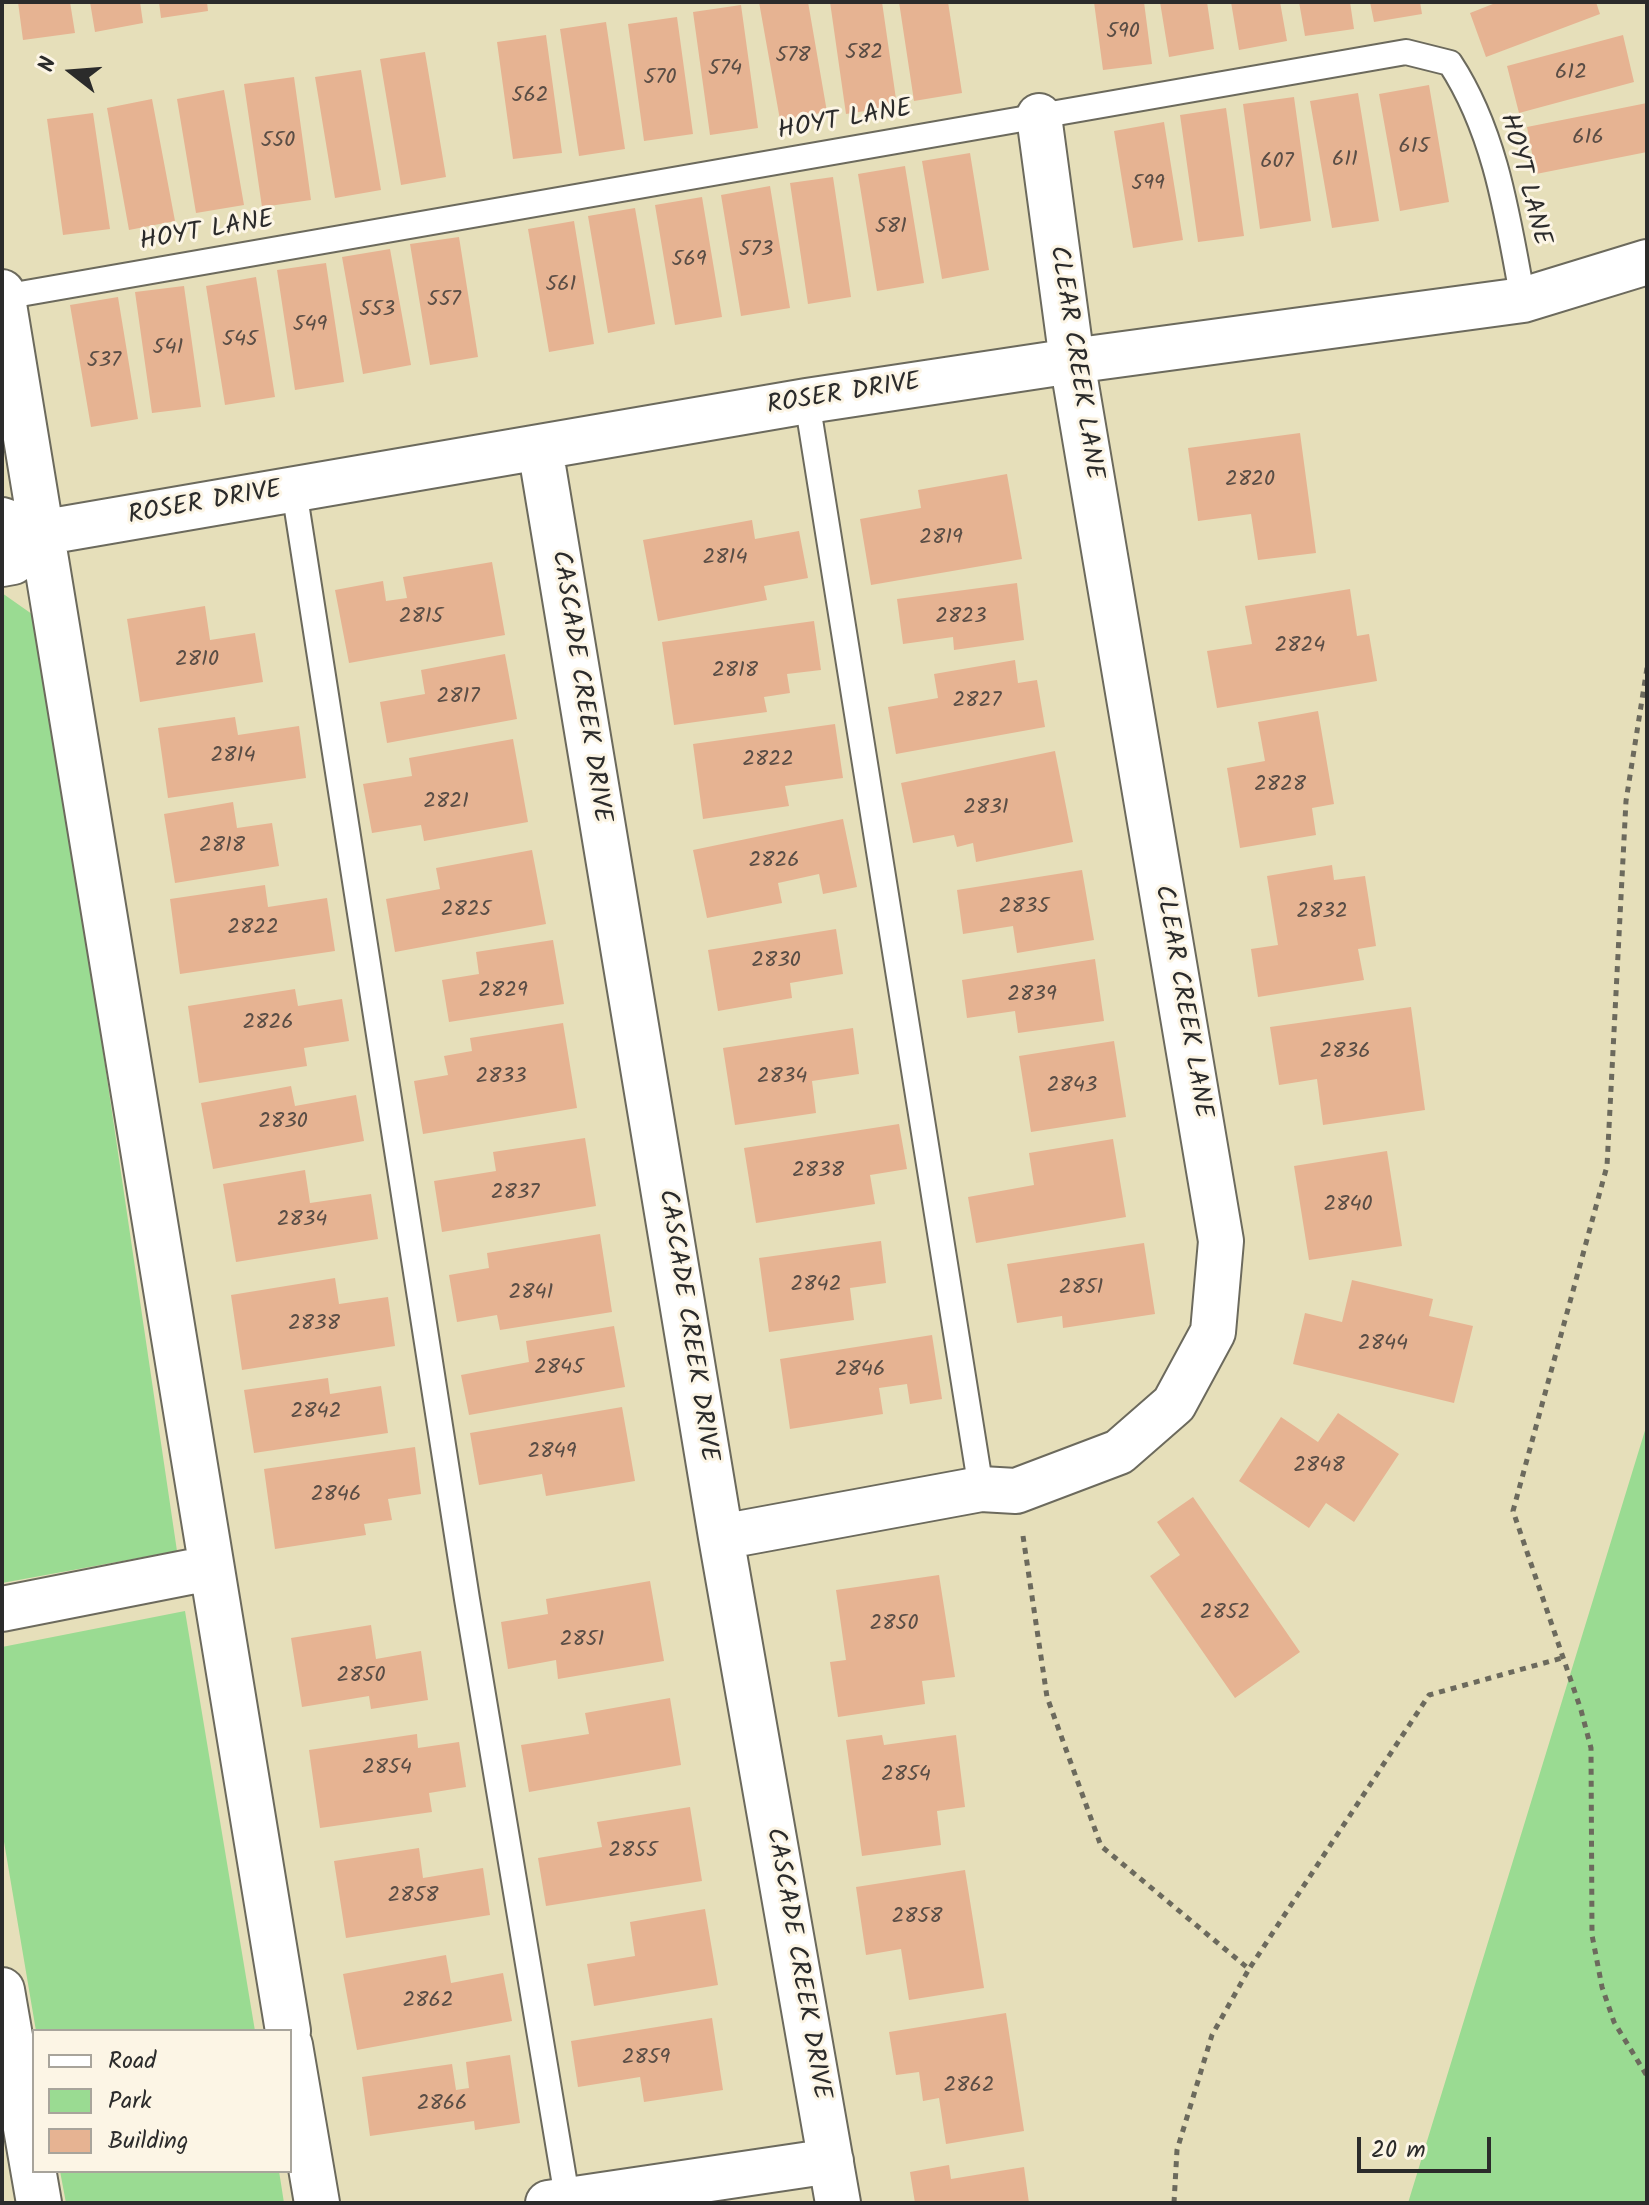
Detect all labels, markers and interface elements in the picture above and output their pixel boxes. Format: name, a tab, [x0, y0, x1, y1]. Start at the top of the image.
house number: 590	[1106, 20, 1140, 46]
north arrow	[32, 32, 112, 112]
house number: 582	[845, 41, 883, 67]
house number: 578	[775, 44, 811, 70]
text: N	[30, 53, 67, 77]
house number: 574	[708, 57, 742, 83]
house number: 612	[1555, 61, 1587, 87]
house number: 570	[644, 66, 676, 92]
house number: 562	[512, 84, 548, 110]
street label: HOYT LANE	[776, 95, 914, 149]
street label: HOYT LANE	[1490, 111, 1556, 249]
house number: 616	[1572, 126, 1604, 152]
house number: 550	[261, 129, 295, 155]
house number: 615	[1399, 135, 1429, 161]
house number: 611	[1332, 148, 1358, 174]
house number: 607	[1260, 150, 1294, 176]
house number: 599	[1131, 172, 1165, 198]
street label: HOYT LANE	[138, 206, 276, 260]
house number: 581	[875, 215, 907, 241]
house number: 573	[739, 238, 773, 264]
street label: CLEAR CREEK LANE	[1040, 244, 1108, 482]
house number: 569	[672, 248, 706, 274]
house number: 561	[546, 273, 576, 299]
house number: 557	[427, 288, 461, 314]
house number: 553	[359, 298, 395, 324]
house number: 549	[293, 313, 327, 339]
house number: 545	[222, 328, 258, 354]
house number: 541	[153, 336, 183, 362]
house number: 537	[87, 349, 121, 375]
street label: ROSER DRIVE	[765, 368, 923, 424]
house number: 2820	[1225, 468, 1275, 494]
street label: ROSER DRIVE	[126, 476, 284, 534]
house number: 2819	[919, 526, 963, 552]
house number: 2814	[702, 546, 748, 572]
street label: CASCADE CREEK DRIVE	[542, 549, 616, 825]
house number: 2815	[399, 605, 443, 631]
house number: 2823	[935, 605, 987, 631]
house number: 2824	[1275, 634, 1325, 660]
house number: 2810	[175, 648, 219, 674]
house number: 2818	[712, 659, 758, 685]
house number: 2817	[436, 685, 480, 711]
house number: 2827	[953, 689, 1001, 715]
house number: 2814	[210, 744, 256, 770]
house number: 2822	[742, 748, 794, 774]
house number: 2828	[1254, 773, 1306, 799]
house number: 2821	[423, 790, 469, 816]
house number: 2831	[963, 796, 1009, 822]
house number: 2818	[199, 834, 245, 860]
house number: 2826	[748, 849, 800, 875]
street label: CLEAR CREEK LANE	[1145, 883, 1217, 1121]
house number: 2835	[999, 895, 1049, 921]
house number: 2825	[441, 898, 491, 924]
house number: 2832	[1296, 900, 1348, 926]
house number: 2822	[227, 916, 279, 942]
house number: 2830	[751, 949, 801, 975]
house number: 2829	[478, 979, 528, 1005]
house number: 2839	[1007, 983, 1057, 1009]
house number: 2826	[242, 1011, 294, 1037]
house number: 2836	[1320, 1040, 1370, 1066]
house number: 2833	[475, 1065, 527, 1091]
house number: 2834	[757, 1065, 807, 1091]
house number: 2843	[1047, 1074, 1097, 1100]
house number: 2830	[258, 1110, 308, 1136]
house number: 2838	[792, 1159, 844, 1185]
house number: 2837	[491, 1181, 539, 1207]
street label: CASCADE CREEK DRIVE	[649, 1188, 723, 1464]
house number: 2840	[1323, 1193, 1373, 1219]
house number: 2834	[277, 1208, 327, 1234]
house number: 2842	[791, 1273, 841, 1299]
house number: 2851	[1059, 1276, 1103, 1302]
house number: 2841	[508, 1281, 554, 1307]
house number: 2838	[288, 1312, 340, 1338]
house number: 2844	[1358, 1332, 1408, 1358]
house number: 2845	[534, 1356, 584, 1382]
house number: 2846	[835, 1358, 885, 1384]
house number: 2842	[291, 1400, 341, 1426]
house number: 2849	[528, 1440, 576, 1466]
house number: 2848	[1293, 1454, 1345, 1480]
house number: 2846	[311, 1483, 361, 1509]
house number: 2852	[1200, 1601, 1250, 1627]
house number: 2850	[870, 1612, 918, 1638]
house number: 2851	[560, 1628, 604, 1654]
house number: 2850	[337, 1664, 385, 1690]
house number: 2854	[362, 1756, 412, 1782]
house number: 2854	[881, 1763, 931, 1789]
street label: CASCADE CREEK DRIVE	[757, 1826, 835, 2102]
house number: 2855	[608, 1839, 658, 1865]
house number: 2858	[387, 1884, 439, 1910]
house number: 2858	[891, 1905, 943, 1931]
house number: 2862	[402, 1989, 454, 2015]
legend	[32, 2029, 292, 2173]
text: Road	[108, 2042, 156, 2081]
house number: 2859	[622, 2046, 670, 2072]
house number: 2862	[943, 2074, 995, 2100]
text: Park	[108, 2082, 152, 2121]
house number: 2866	[417, 2092, 467, 2118]
scale bar	[1361, 2121, 1495, 2171]
text: Building	[108, 2122, 188, 2161]
text: 20 m	[1371, 2131, 1426, 2170]

